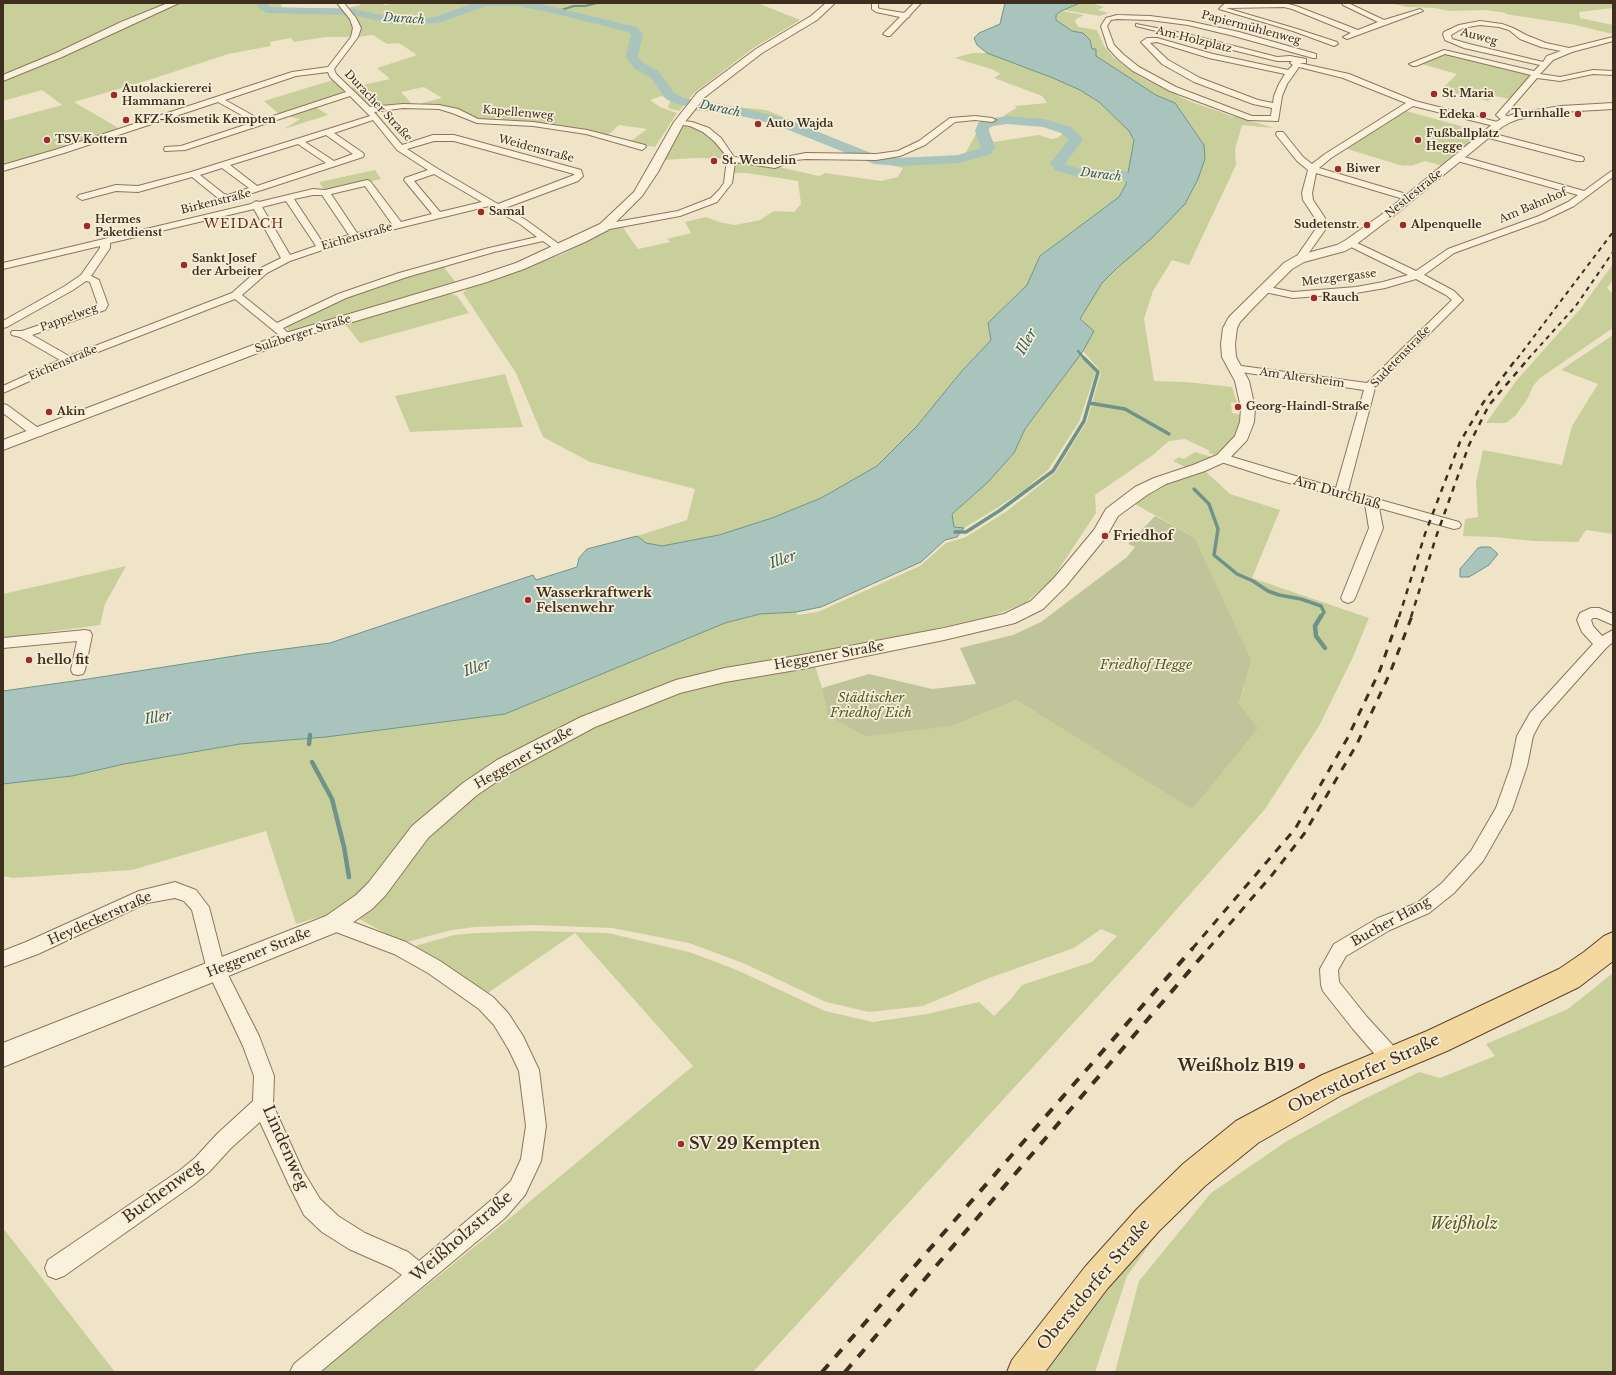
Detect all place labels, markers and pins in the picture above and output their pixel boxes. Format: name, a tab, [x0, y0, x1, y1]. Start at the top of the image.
place label: Autolackiererei Hammann	[122, 82, 212, 108]
place label: St. Maria	[1442, 87, 1494, 101]
marker: St. Maria	[1429, 89, 1439, 99]
marker: Autolackiererei Hammann	[109, 90, 119, 100]
place label: Turnhalle	[1512, 107, 1570, 121]
place label: Edeka	[1439, 108, 1475, 122]
marker: Turnhalle	[1573, 109, 1583, 119]
marker: Edeka	[1478, 110, 1488, 120]
place label: KFZ-Kosmetik Kempten	[134, 113, 276, 127]
marker: KFZ-Kosmetik Kempten	[121, 115, 131, 125]
place label: Auto Wajda	[766, 117, 833, 131]
marker: Auto Wajda	[753, 119, 763, 129]
place label: Fußballplatz Hegge	[1426, 127, 1499, 153]
place label: TSV Kottern	[55, 133, 127, 147]
marker: TSV Kottern	[42, 135, 52, 145]
marker: Fußballplatz Hegge	[1413, 135, 1423, 145]
place label: St. Wendelin	[722, 154, 796, 168]
marker: St. Wendelin	[709, 156, 719, 166]
place label: Biwer	[1346, 162, 1380, 176]
marker: Biwer	[1333, 164, 1343, 174]
place label: Samal	[489, 205, 525, 219]
marker: Samal	[476, 207, 486, 217]
place label: Hermes Paketdienst	[95, 213, 162, 239]
place label: Sudetenstr.	[1294, 218, 1359, 232]
place label: Alpenquelle	[1411, 218, 1482, 232]
marker: Sudetenstr.	[1362, 220, 1372, 230]
marker: Alpenquelle	[1398, 220, 1408, 230]
marker: Hermes Paketdienst	[82, 221, 92, 231]
place label: Sankt Josef der Arbeiter	[192, 252, 263, 278]
marker: Sankt Josef der Arbeiter	[179, 260, 189, 270]
place label: Rauch	[1322, 291, 1359, 305]
marker: Rauch	[1309, 293, 1319, 303]
place label: Georg-Haindl-Straße	[1246, 400, 1369, 414]
marker: Georg-Haindl-Straße	[1233, 402, 1243, 412]
place label: Akin	[57, 405, 85, 419]
marker: Akin	[44, 407, 54, 417]
place label: Friedhof	[1113, 528, 1173, 544]
marker: Friedhof	[1100, 531, 1110, 541]
place label: Wasserkraftwerk Felsenwehr	[536, 585, 652, 616]
marker: Wasserkraftwerk Felsenwehr	[523, 595, 533, 605]
place label: hello fit	[37, 652, 89, 668]
marker: hello fit	[24, 655, 34, 665]
place label: Weißholz B19	[1178, 1056, 1294, 1076]
marker: Weißholz B19	[1297, 1061, 1307, 1071]
place label: SV 29 Kempten	[689, 1134, 820, 1154]
marker: SV 29 Kempten	[676, 1139, 686, 1149]

